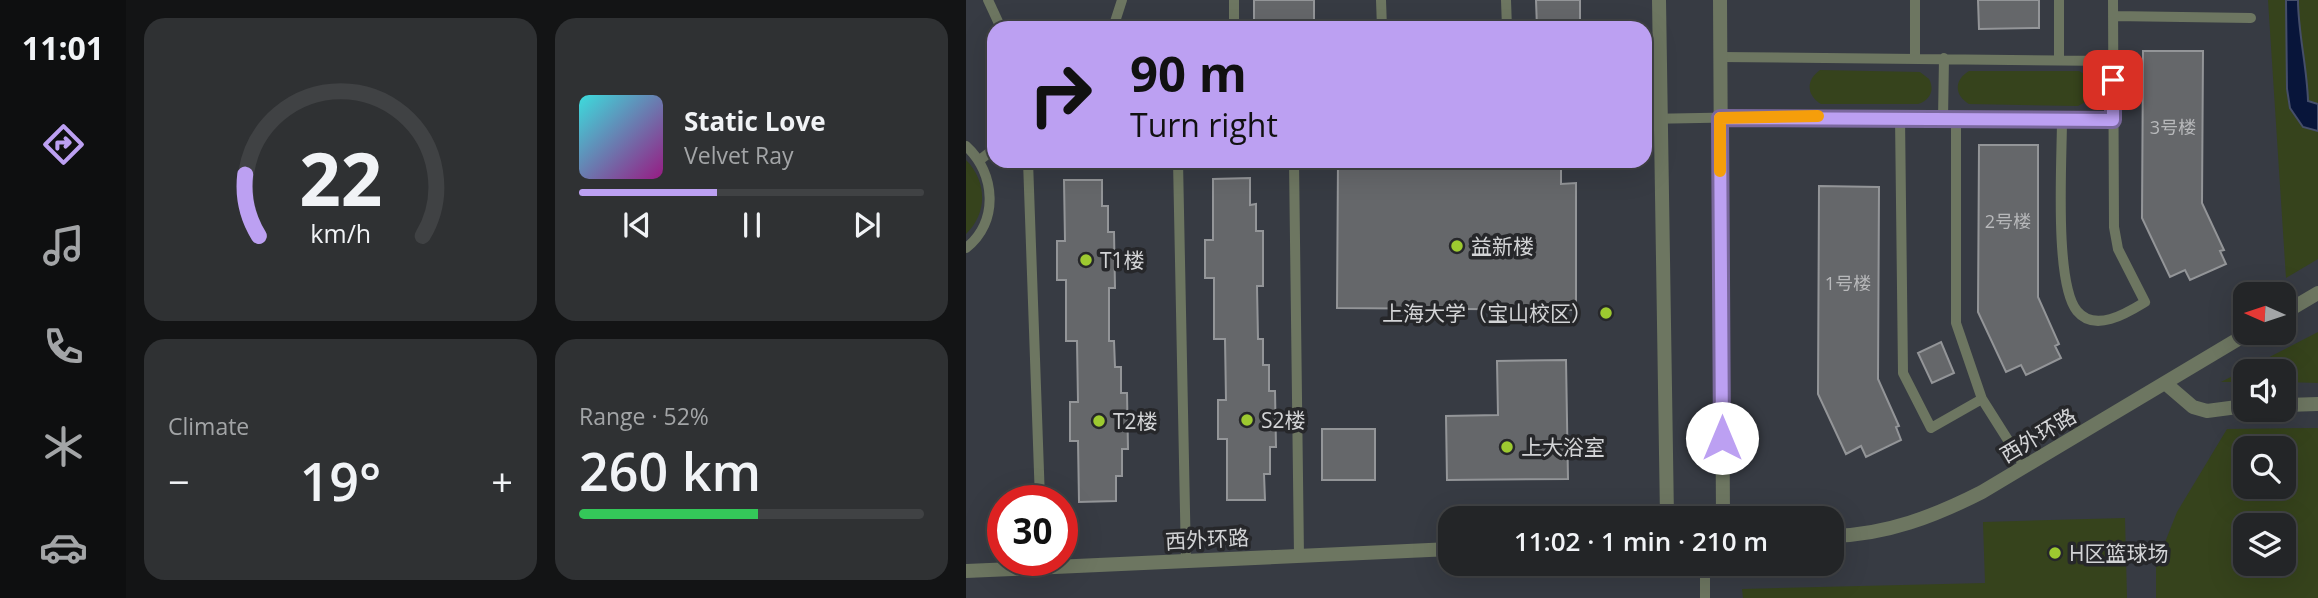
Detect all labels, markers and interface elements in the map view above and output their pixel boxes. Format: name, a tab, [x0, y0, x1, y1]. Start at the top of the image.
text: 11:01	[22, 26, 104, 69]
text: 90 m	[1130, 40, 1247, 106]
icon: right	[1015, 49, 1106, 140]
pin	[2083, 50, 2143, 110]
icon: arrive	[2094, 61, 2132, 99]
text: Static Love	[684, 103, 826, 139]
text: Turn right	[1130, 103, 1278, 146]
house number: 3号楼	[2150, 115, 2196, 139]
icon: directions	[39, 120, 88, 169]
text: 22	[299, 128, 382, 227]
text: Velvet Ray	[684, 139, 794, 171]
icon: previous	[618, 206, 656, 244]
icon: pause	[733, 206, 771, 244]
icon: next	[848, 206, 886, 244]
house number: 2号楼	[1985, 209, 2031, 233]
text: km/h	[310, 216, 371, 250]
icon: music	[39, 221, 88, 270]
place label: 益新楼	[1471, 232, 1534, 260]
marker: 益新楼	[1449, 238, 1465, 254]
place label: T1楼	[1100, 246, 1145, 274]
marker: T1楼	[1078, 252, 1094, 268]
house number: 1号楼	[1825, 271, 1871, 295]
north arrow	[2233, 282, 2296, 345]
map controls	[2233, 282, 2296, 576]
place label: 上海大学（宝山校区）	[1382, 299, 1592, 327]
marker: 上海大学（宝山校区）	[1598, 305, 1614, 321]
icon: phone	[39, 322, 88, 371]
button: sound	[2233, 359, 2296, 422]
text: Range · 52%	[579, 400, 709, 432]
position arrow	[1685, 401, 1759, 475]
street label: 西外环路	[1995, 401, 2081, 469]
place label: S2楼	[1261, 406, 1306, 434]
place label: T2楼	[1113, 407, 1158, 435]
text: Climate	[168, 410, 249, 442]
marker: S2楼	[1239, 412, 1255, 428]
marker: T2楼	[1091, 413, 1107, 429]
icon: climate	[39, 422, 88, 471]
place label: 上大浴室	[1521, 433, 1605, 461]
text: 260 km	[579, 435, 761, 506]
button: search	[2233, 436, 2296, 499]
marker: 上大浴室	[1499, 439, 1515, 455]
text: 19°	[300, 445, 381, 516]
text: −	[168, 455, 190, 507]
text: +	[491, 455, 513, 507]
speed limit sign: 30	[987, 485, 1078, 576]
button: layers	[2233, 513, 2296, 576]
icon: car	[39, 523, 88, 572]
street label: 西外环路	[1164, 523, 1250, 555]
text: 11:02 · 1 min · 210 m	[1514, 523, 1768, 559]
place label: H区篮球场	[2069, 539, 2168, 567]
marker: H区篮球场	[2047, 545, 2063, 561]

